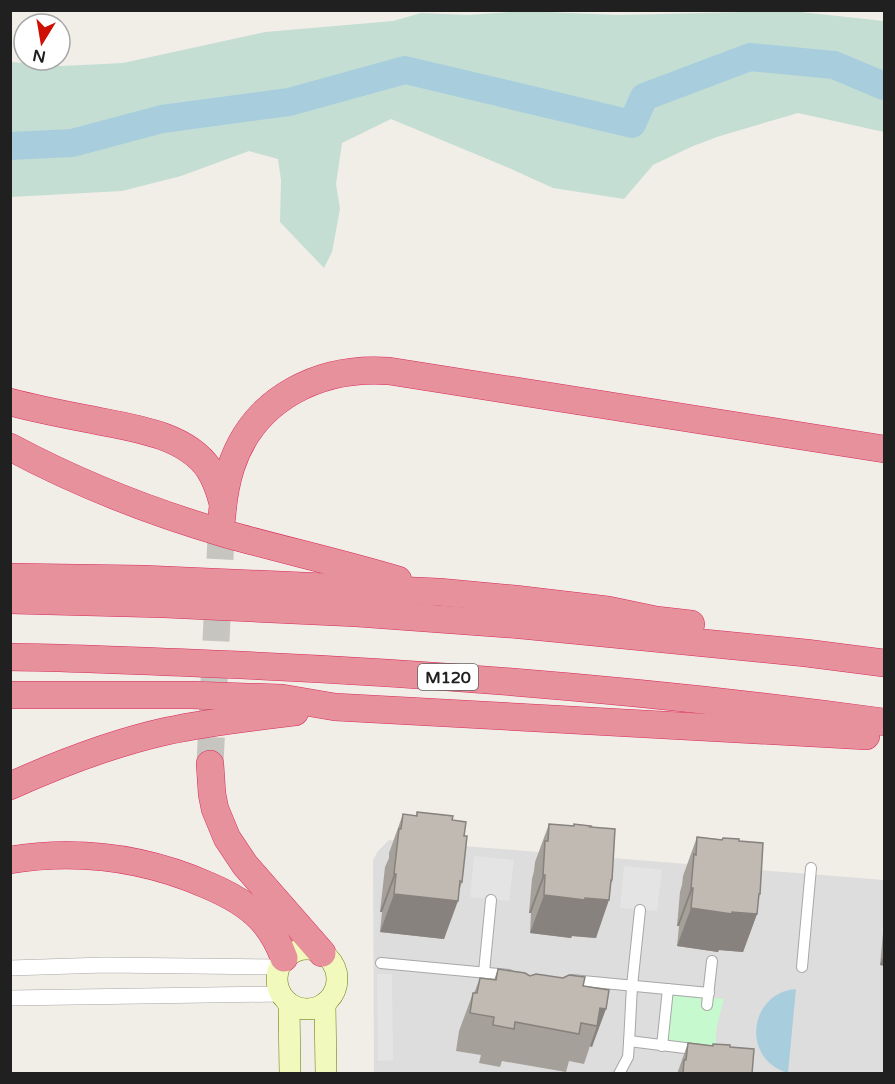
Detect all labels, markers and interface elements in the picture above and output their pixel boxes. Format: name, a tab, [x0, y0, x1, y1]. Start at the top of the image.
north arrow	[12, 12, 72, 72]
text: N	[31, 45, 48, 67]
road number: M120	[418, 664, 478, 690]

